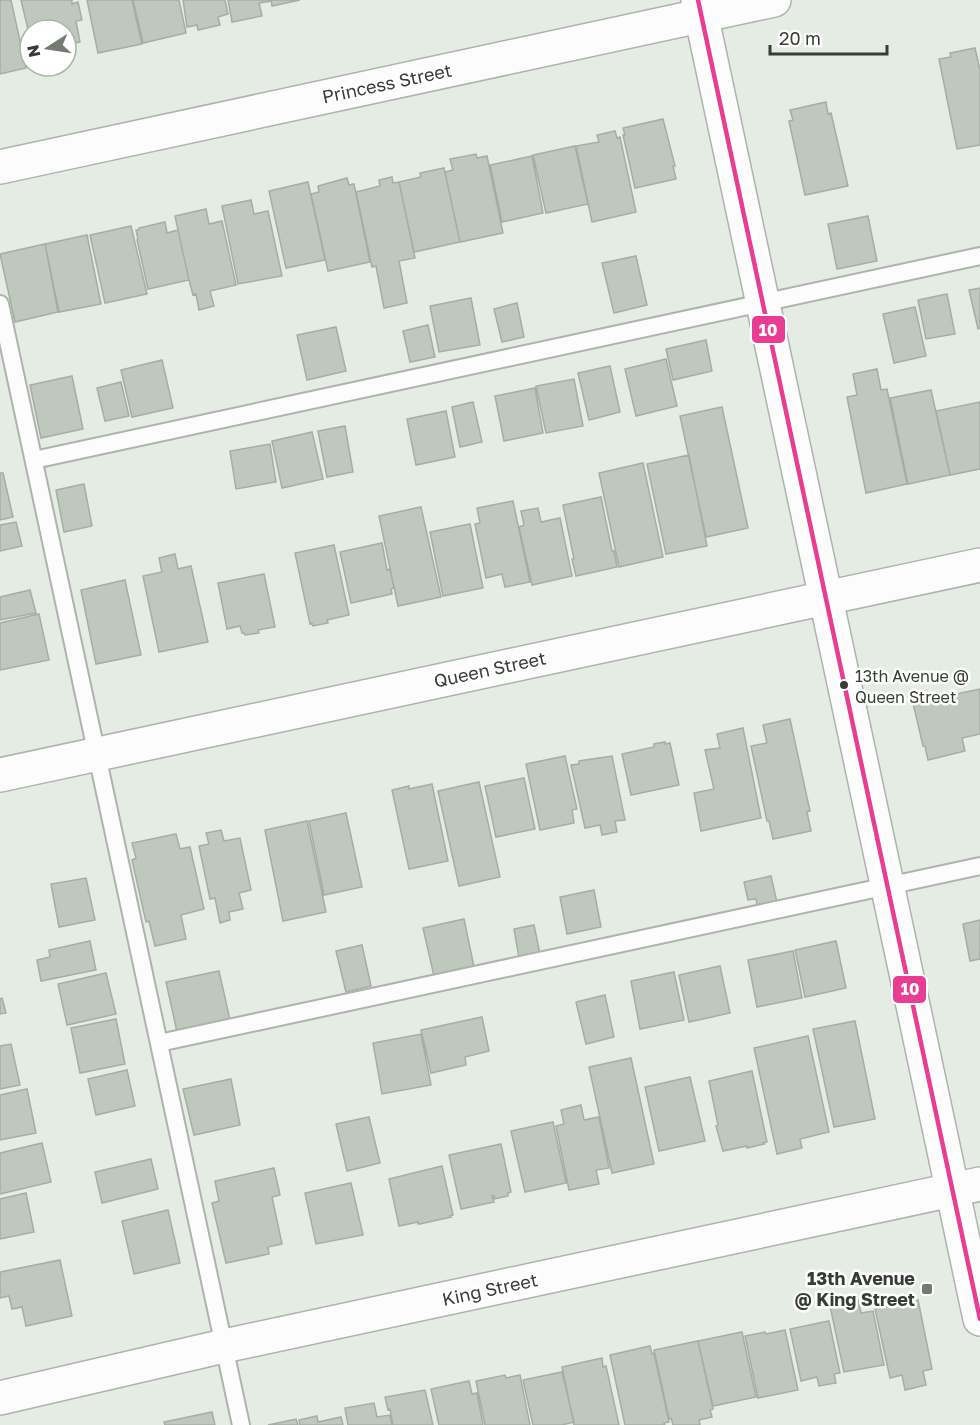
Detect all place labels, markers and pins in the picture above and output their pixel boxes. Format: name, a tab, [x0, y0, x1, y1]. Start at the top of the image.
place label: 13th Avenue @ Queen Street	[855, 666, 969, 707]
marker: 13th Avenue @ Queen Street	[838, 679, 850, 691]
place label: 13th Avenue @ King Street	[794, 1267, 915, 1310]
marker: 13th Avenue @ King Street	[920, 1282, 934, 1296]

